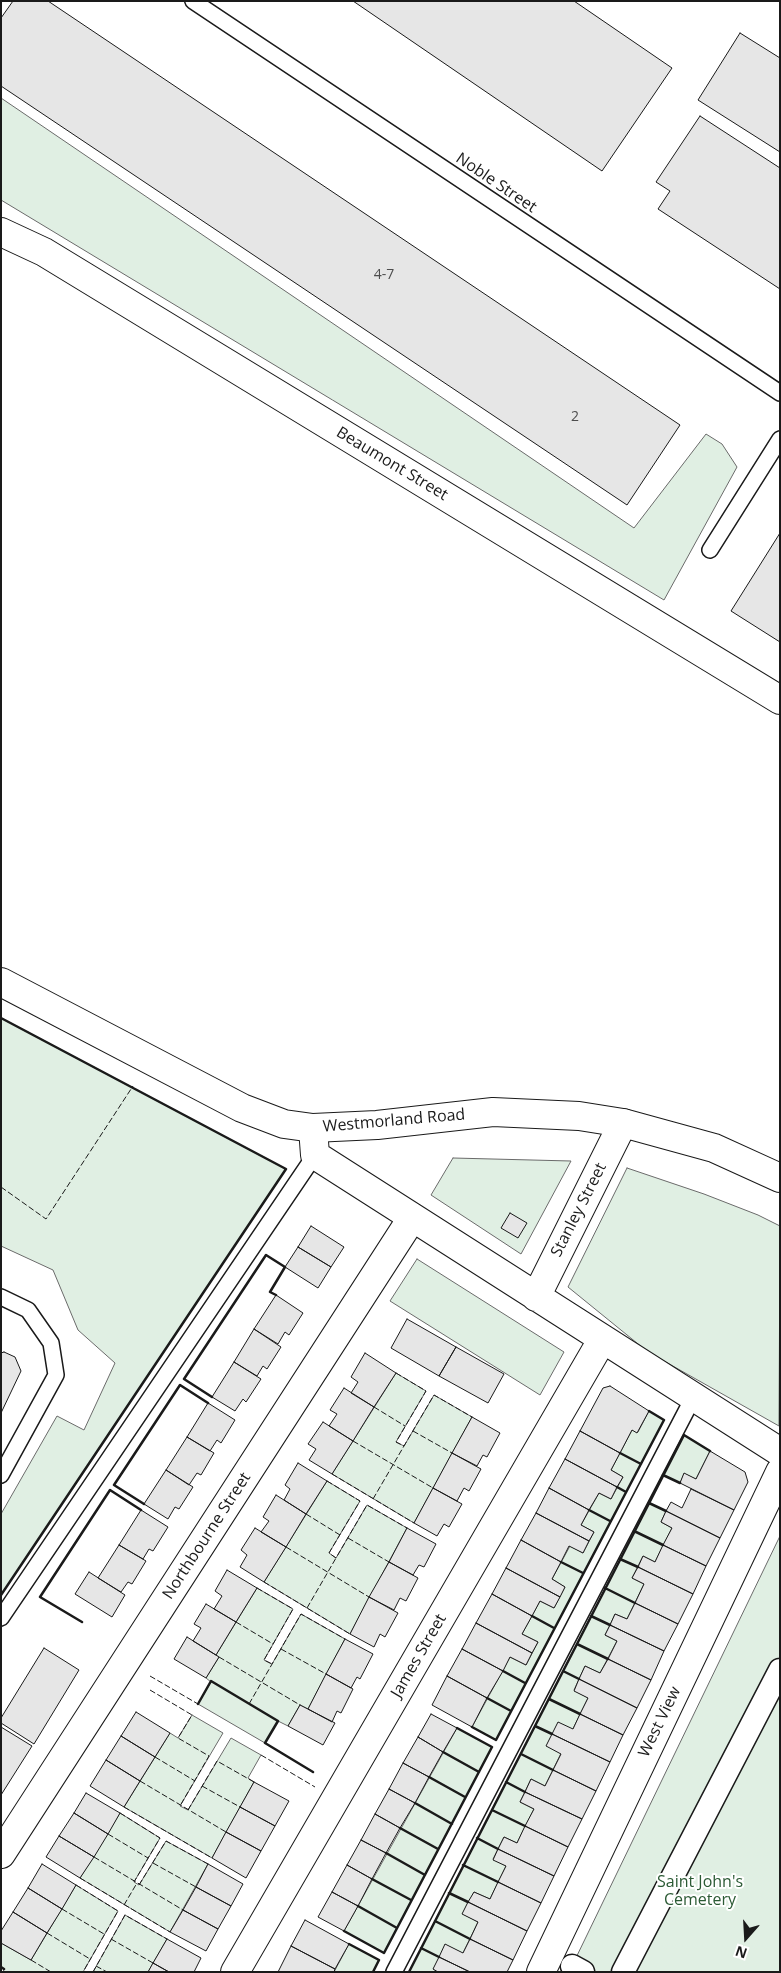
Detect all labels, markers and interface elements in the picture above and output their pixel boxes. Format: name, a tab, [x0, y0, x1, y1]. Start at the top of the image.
street label: Noble Street	[452, 149, 540, 217]
house number: 4-7	[374, 267, 394, 283]
house number: 2	[571, 409, 579, 425]
street label: Beaumont Street	[333, 423, 451, 505]
street label: Westmorland Road	[322, 1105, 466, 1137]
street label: Stanley Street	[547, 1160, 611, 1260]
street label: Northbourne Street	[159, 1469, 255, 1603]
street label: James Street	[387, 1611, 451, 1701]
street label: West View	[635, 1684, 685, 1760]
park label: Saint John's Cemetery	[657, 1872, 743, 1910]
north arrow	[721, 1913, 771, 1963]
text: N	[732, 1942, 749, 1963]

